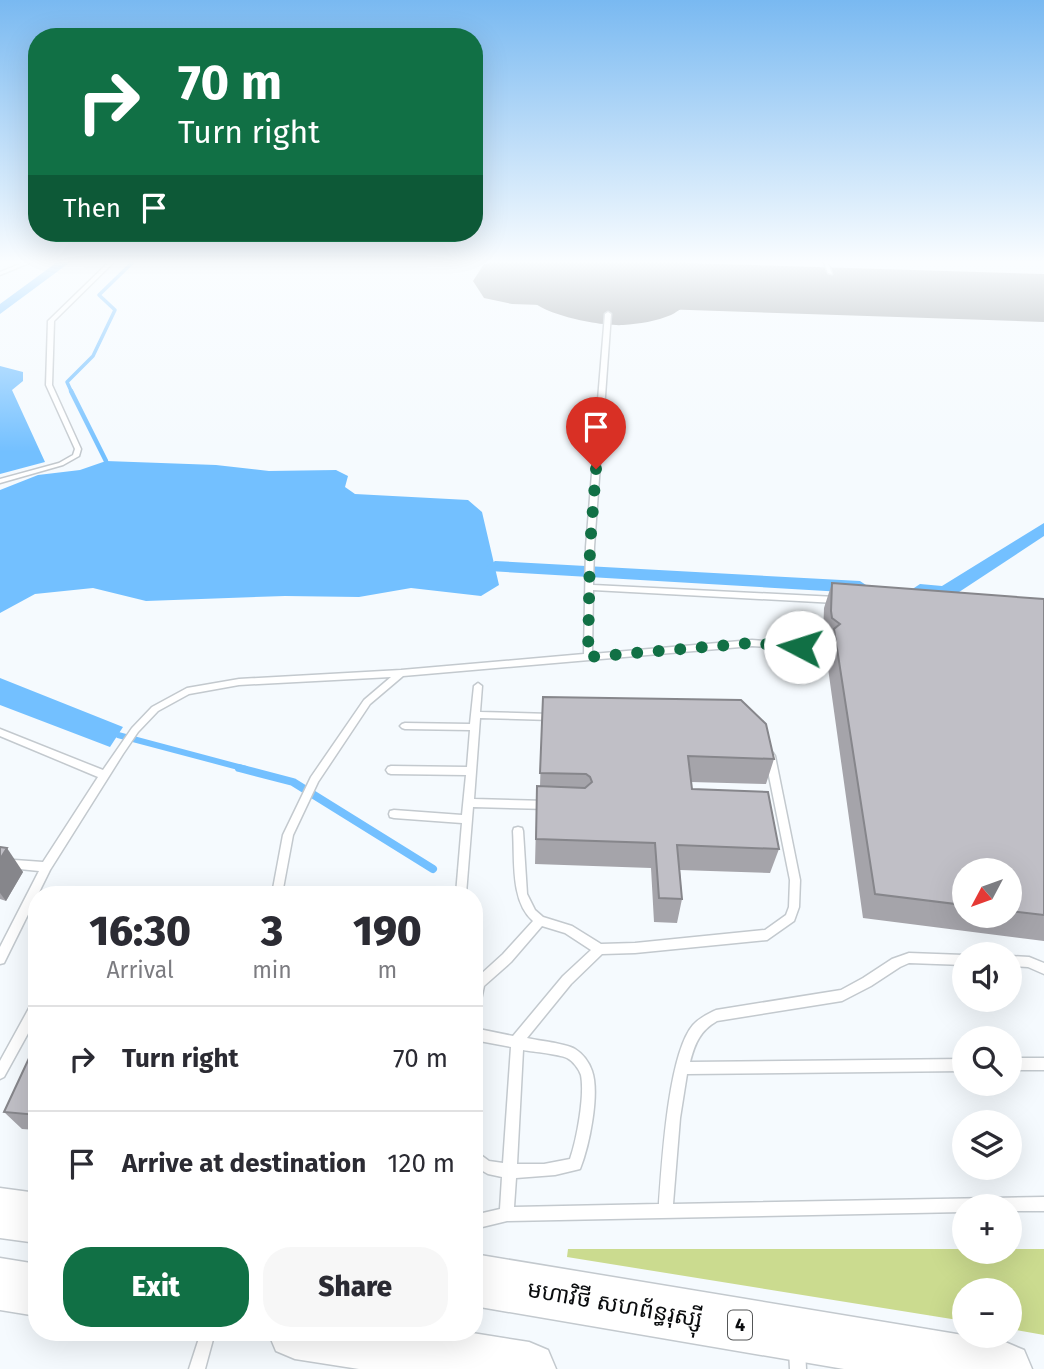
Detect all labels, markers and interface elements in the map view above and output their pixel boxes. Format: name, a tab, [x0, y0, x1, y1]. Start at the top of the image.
text: 70 m	[178, 53, 282, 112]
icon: right	[63, 56, 154, 147]
text: Turn right	[178, 113, 320, 151]
icon: arrive	[135, 189, 173, 227]
text: Then	[63, 193, 121, 224]
pin	[566, 397, 626, 469]
icon: arrive	[577, 408, 615, 446]
position arrow	[763, 610, 837, 684]
north arrow	[952, 858, 1022, 928]
map controls	[952, 858, 1022, 1348]
text: 16:30	[89, 906, 191, 956]
text: 3	[261, 906, 283, 956]
text: 190	[353, 906, 422, 956]
button: sound	[952, 942, 1022, 1012]
text: Arrival	[106, 956, 174, 984]
text: min	[252, 956, 292, 984]
text: m	[378, 956, 397, 984]
button: search	[952, 1026, 1022, 1096]
icon: right	[63, 1040, 101, 1078]
text: Turn right	[122, 1043, 239, 1074]
text: 70 m	[393, 1043, 448, 1074]
button: layers	[952, 1110, 1022, 1180]
icon: arrive	[63, 1145, 101, 1183]
text: Arrive at destination	[122, 1148, 366, 1179]
text: 120 m	[387, 1148, 455, 1179]
button: +	[952, 1194, 1022, 1264]
button: Exit	[63, 1247, 249, 1327]
button: Share	[263, 1247, 448, 1327]
street label: មហាវិថី សហព័ន្ធរុស្ស៊ី	[524, 1274, 705, 1339]
button: −	[952, 1278, 1022, 1348]
road number: 4	[728, 1310, 752, 1340]

